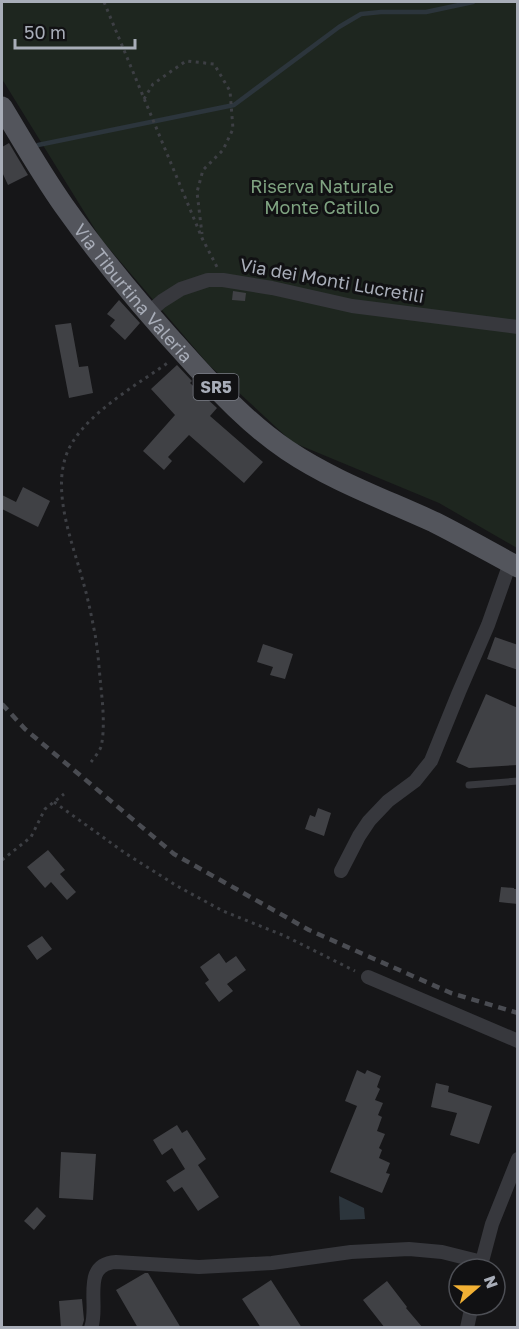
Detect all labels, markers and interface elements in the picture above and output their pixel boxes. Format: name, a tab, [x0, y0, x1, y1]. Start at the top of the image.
scale bar	[15, 12, 135, 50]
text: 50 m	[24, 21, 66, 43]
park label: Riserva Naturale Monte Catillo	[250, 175, 394, 218]
street label: Via Tiburtina Valeria	[69, 219, 198, 367]
street label: Via dei Monti Lucretili	[238, 253, 426, 307]
road number: SR5	[194, 374, 238, 400]
north arrow	[447, 1257, 507, 1317]
text: N	[480, 1273, 503, 1291]

